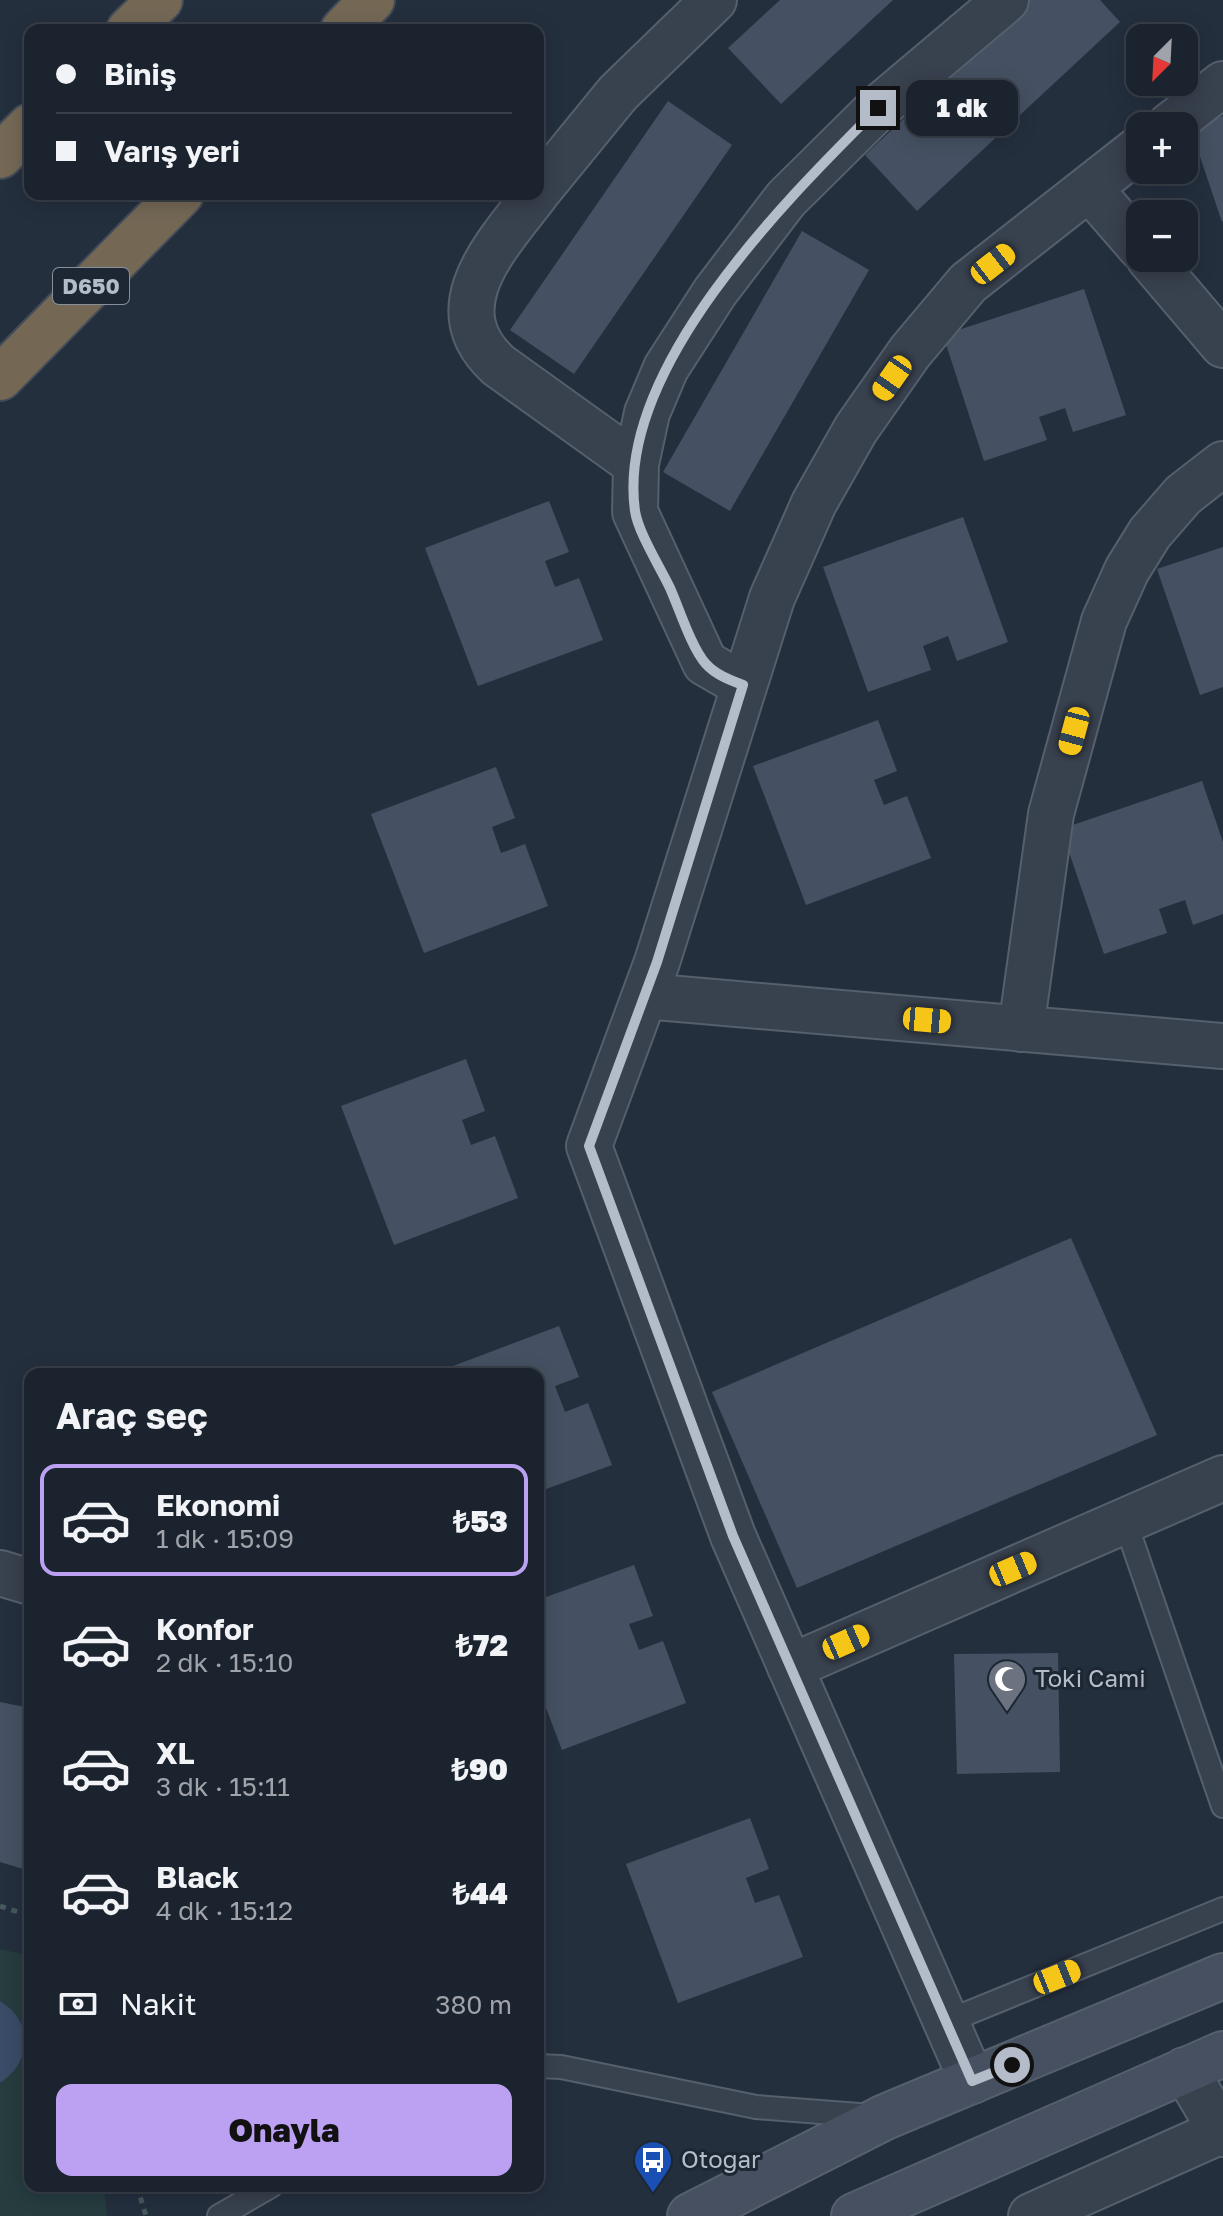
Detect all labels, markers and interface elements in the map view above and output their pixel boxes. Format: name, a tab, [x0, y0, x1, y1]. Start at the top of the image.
north arrow	[1126, 24, 1198, 96]
map controls	[1126, 24, 1198, 272]
text: Biniş	[104, 56, 177, 92]
callout: 1 dk	[906, 80, 1018, 136]
route end	[860, 90, 896, 126]
text: 1 dk	[936, 92, 988, 123]
button: +	[1126, 112, 1198, 184]
text: Varış yeri	[104, 133, 240, 169]
button: −	[1126, 200, 1198, 272]
car	[967, 240, 1019, 288]
road number: D650	[53, 268, 129, 304]
car	[868, 351, 916, 405]
car	[1056, 705, 1092, 757]
car	[902, 1006, 952, 1034]
text: Araç seç	[56, 1394, 208, 1437]
icon: car	[60, 1484, 132, 1556]
text: Ekonomi	[156, 1487, 280, 1523]
text: ₺53	[453, 1503, 508, 1539]
text: 1 dk · 15:09	[156, 1523, 294, 1554]
car	[986, 1549, 1040, 1589]
icon: car	[60, 1608, 132, 1680]
text: Konfor	[156, 1611, 254, 1647]
car	[819, 1621, 873, 1663]
text: ₺72	[456, 1627, 508, 1663]
text: 2 dk · 15:10	[156, 1647, 293, 1678]
mosque icon: Toki Cami	[986, 1658, 1028, 1713]
place label: Toki Cami	[1035, 1663, 1146, 1692]
icon: car	[60, 1732, 132, 1804]
text: XL	[156, 1735, 195, 1771]
text: ₺90	[452, 1751, 508, 1787]
text: 3 dk · 15:11	[156, 1771, 290, 1802]
icon: car	[60, 1856, 132, 1928]
text: Black	[156, 1859, 239, 1895]
text: ₺44	[453, 1875, 508, 1911]
text: 4 dk · 15:12	[156, 1895, 293, 1926]
car	[1030, 1957, 1084, 1997]
icon: cash	[56, 1982, 100, 2026]
text: Nakit	[120, 1986, 197, 2022]
text: 380 m	[435, 1989, 512, 2020]
route start	[994, 2047, 1030, 2083]
button: Onayla	[56, 2084, 512, 2176]
bus stop icon: Otogar	[632, 2139, 674, 2194]
place label: Otogar	[681, 2144, 760, 2173]

